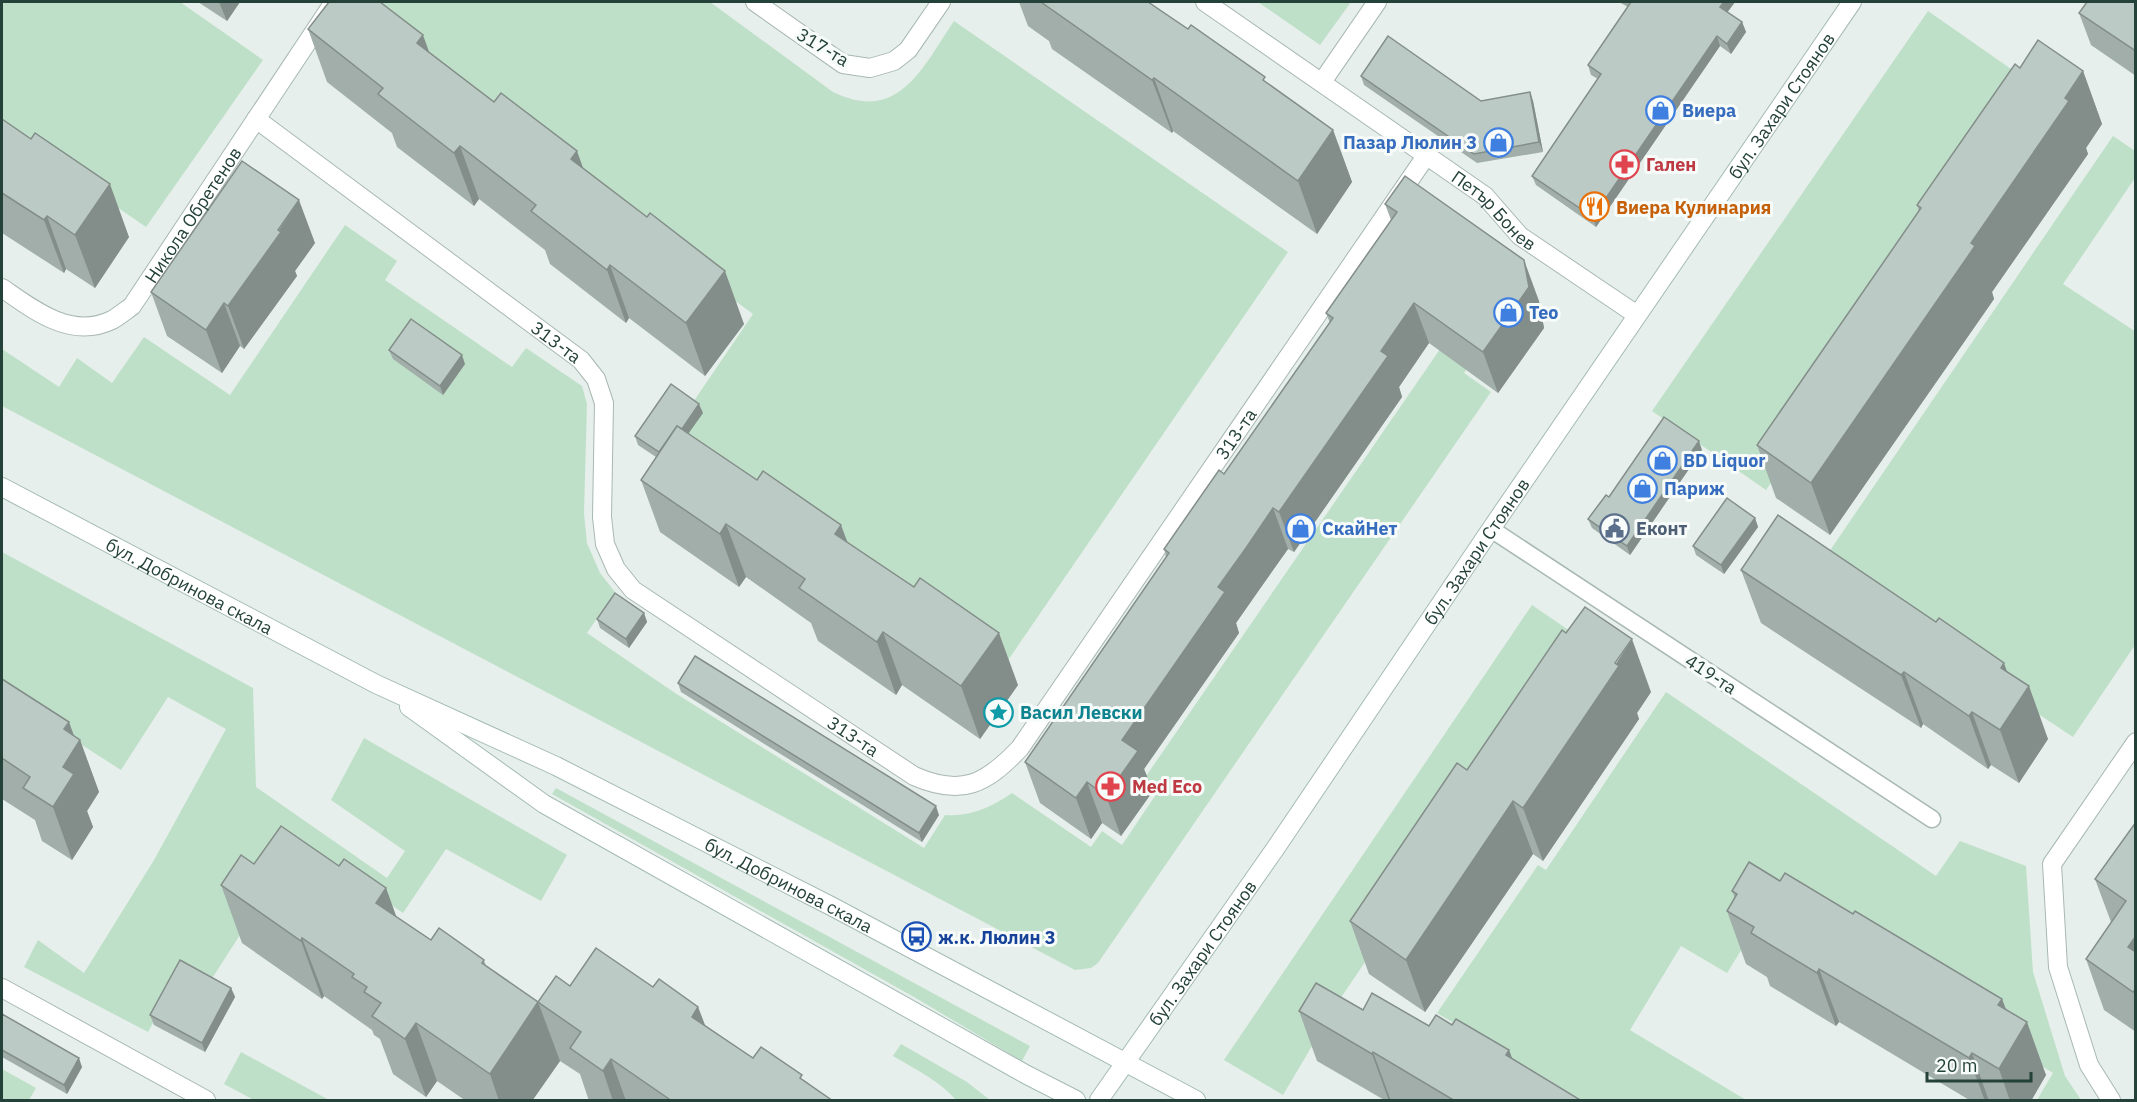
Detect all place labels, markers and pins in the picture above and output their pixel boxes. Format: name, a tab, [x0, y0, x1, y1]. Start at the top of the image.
shop icon: Виера	[1645, 94, 1677, 126]
place label: Виера	[1682, 99, 1736, 122]
shop icon: Пазар Люлин 3	[1482, 126, 1514, 158]
place label: Пазар Люлин 3	[1343, 131, 1477, 154]
pharmacy icon: Гален	[1609, 148, 1641, 180]
place label: Гален	[1646, 153, 1696, 176]
restaurant icon: Виера Кулинария	[1579, 191, 1611, 223]
place label: Виера Кулинария	[1616, 196, 1771, 219]
shop icon: Тео	[1492, 296, 1524, 328]
place label: Тео	[1529, 301, 1558, 324]
shop icon: BD Liquor	[1646, 444, 1678, 476]
place label: BD Liquor	[1683, 449, 1766, 472]
shop icon: Париж	[1627, 472, 1659, 504]
place label: Париж	[1664, 477, 1725, 500]
shop icon: СкайНет	[1285, 512, 1317, 544]
public building icon: Еконт	[1599, 512, 1631, 544]
place label: СкайНет	[1322, 517, 1397, 540]
place label: Еконт	[1636, 517, 1688, 540]
place icon: Васил Левски	[983, 696, 1015, 728]
place label: Васил Левски	[1020, 701, 1142, 724]
pharmacy icon: Med Eco	[1095, 770, 1127, 802]
place label: Med Eco	[1132, 775, 1202, 798]
bus stop icon: ж.к. Люлин 3	[901, 921, 933, 953]
place label: ж.к. Люлин 3	[938, 926, 1056, 949]

